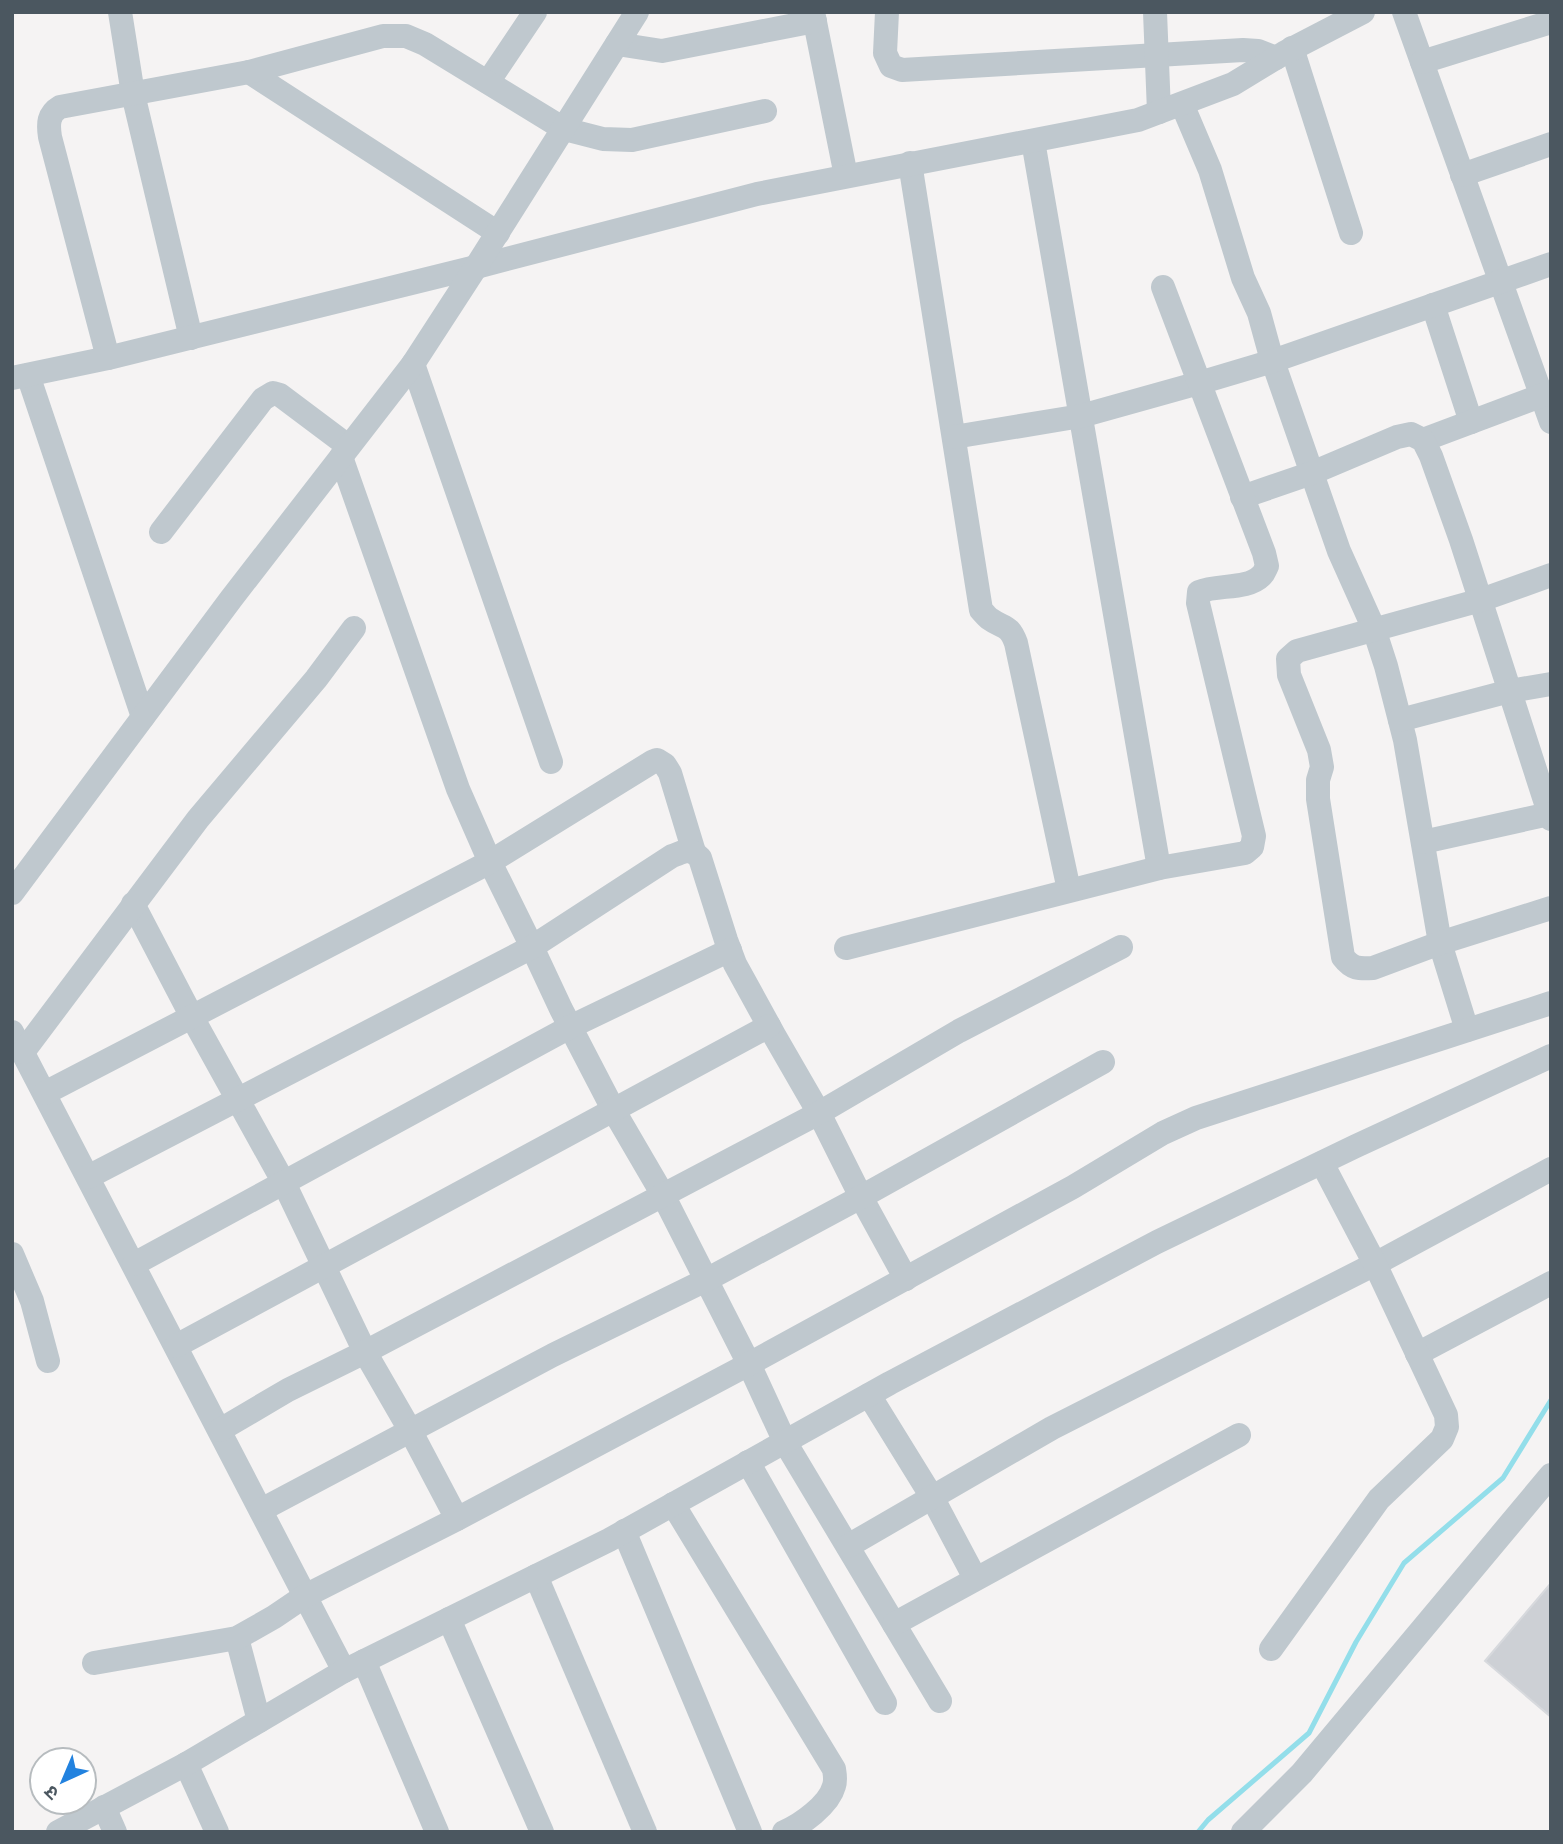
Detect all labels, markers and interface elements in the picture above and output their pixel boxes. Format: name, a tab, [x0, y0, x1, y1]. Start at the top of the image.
north arrow	[28, 1746, 98, 1816]
text: उ	[39, 1780, 64, 1805]

